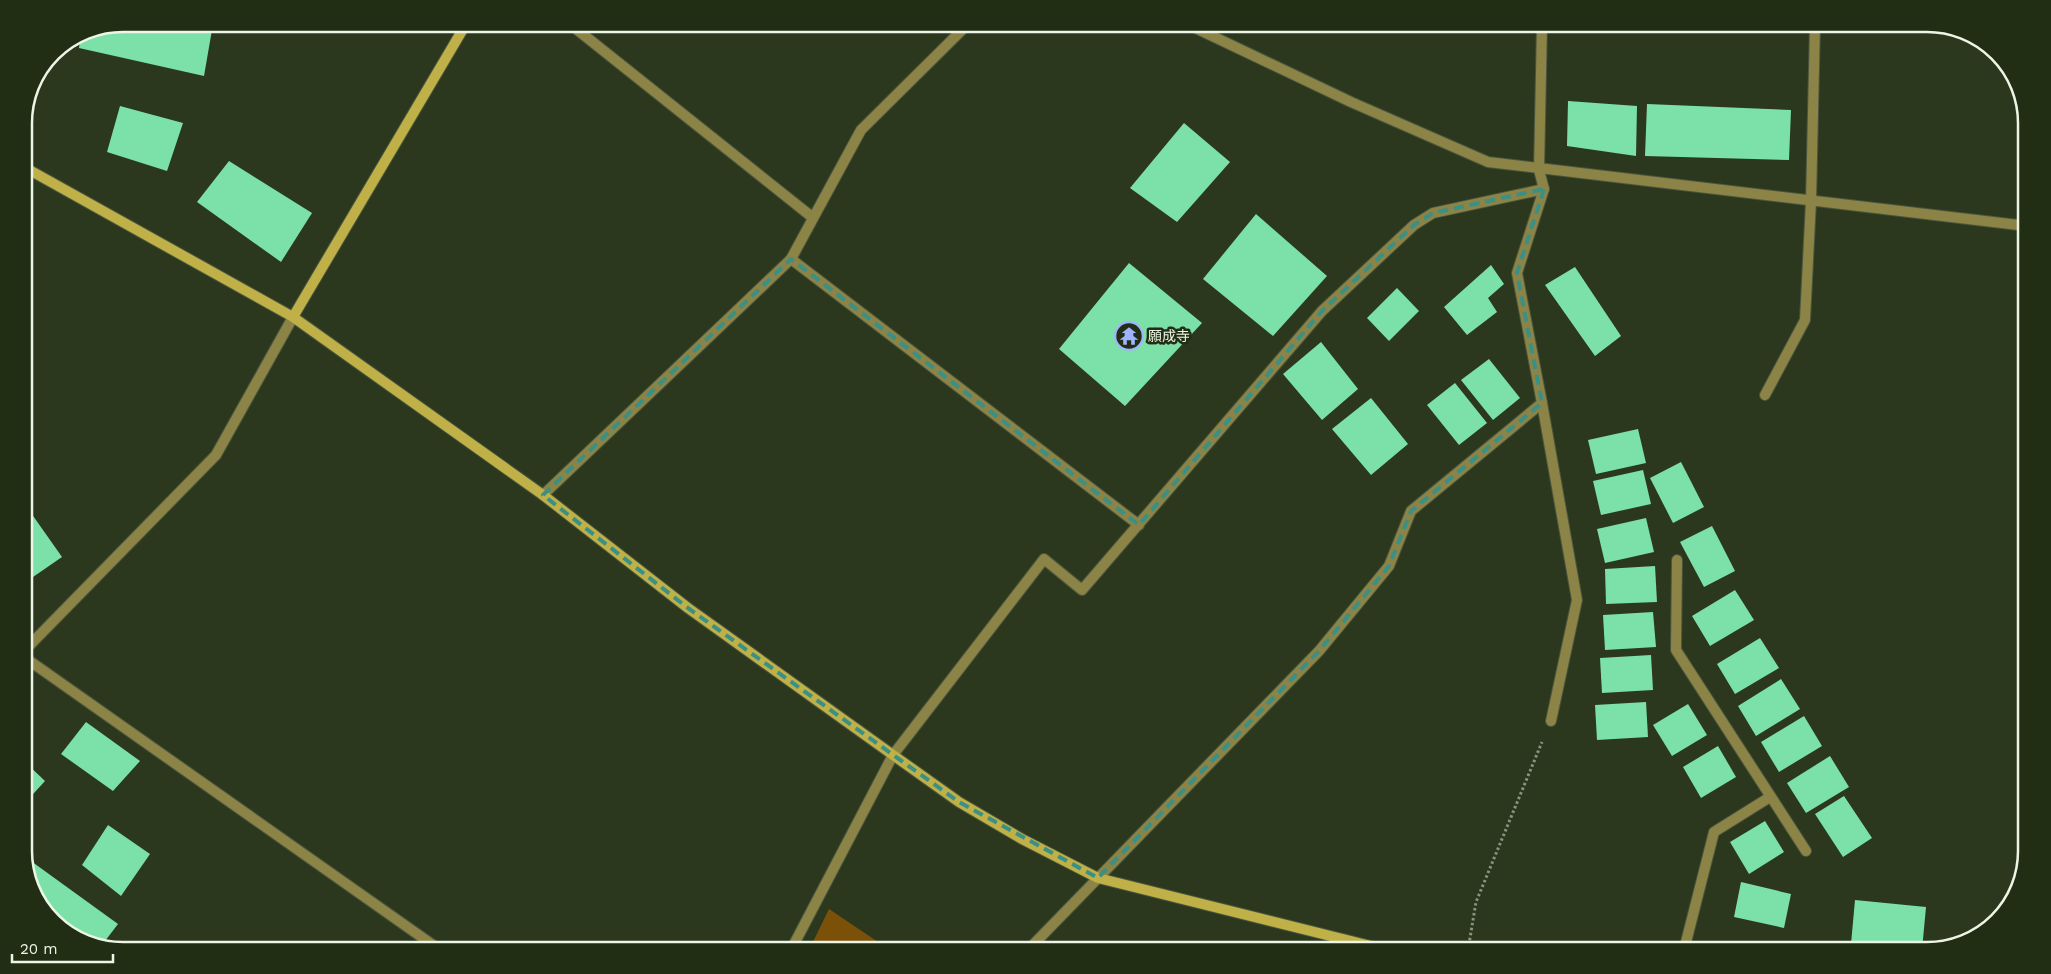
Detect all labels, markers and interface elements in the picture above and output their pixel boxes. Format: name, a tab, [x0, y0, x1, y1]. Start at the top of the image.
temple icon: 願成寺	[1114, 321, 1144, 351]
place label: 願成寺	[1148, 328, 1190, 344]
scale bar	[12, 932, 114, 964]
text: 20 m	[20, 940, 58, 958]

